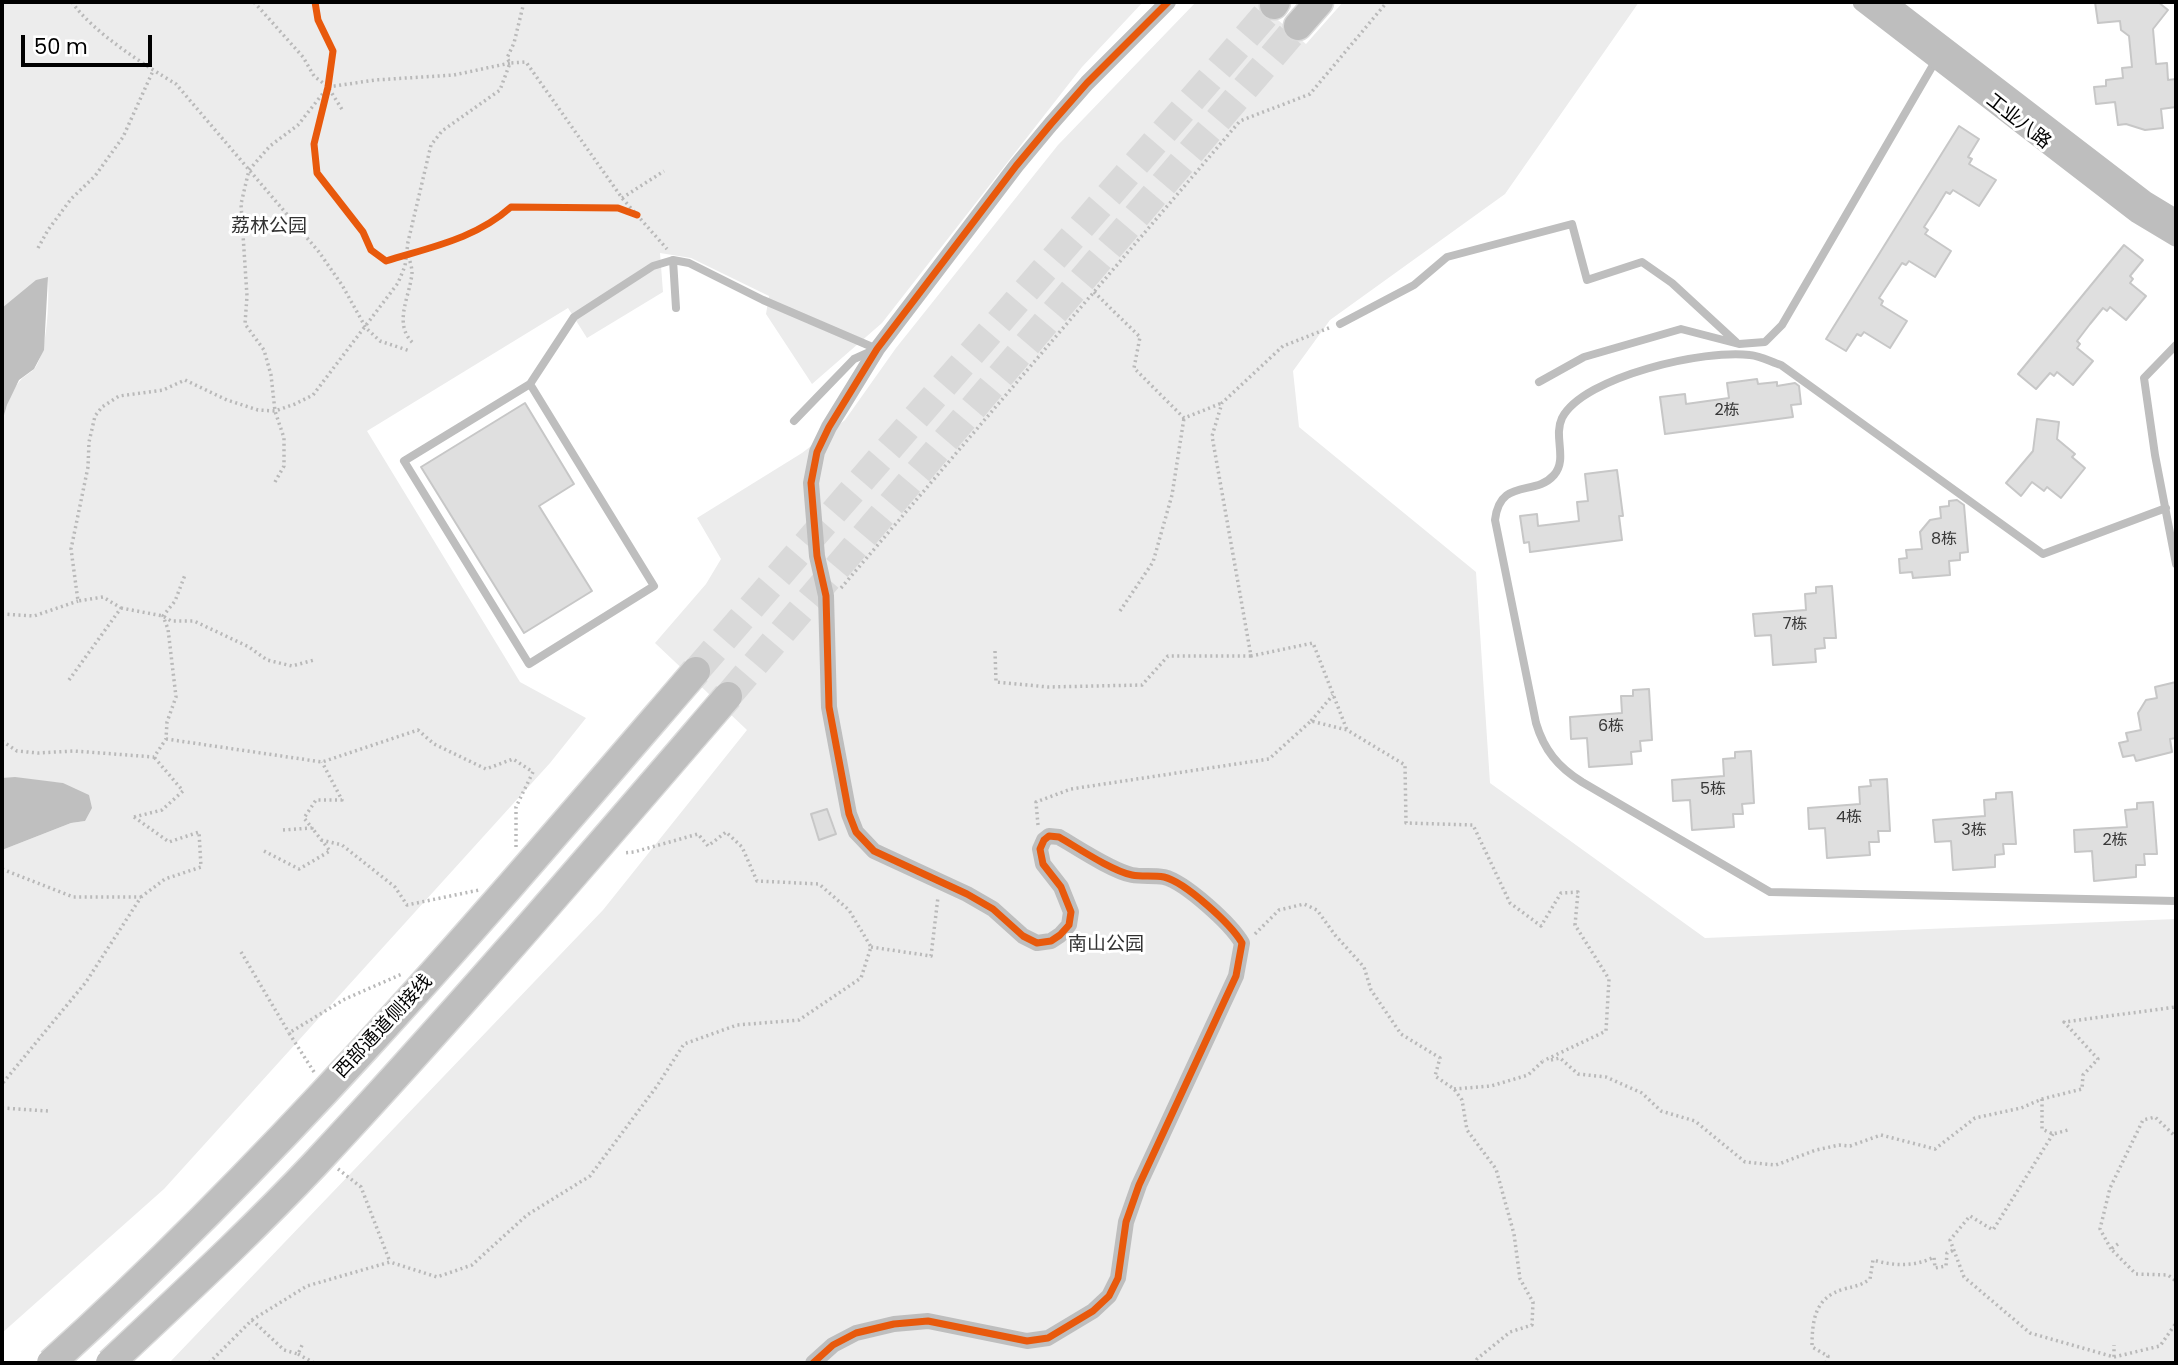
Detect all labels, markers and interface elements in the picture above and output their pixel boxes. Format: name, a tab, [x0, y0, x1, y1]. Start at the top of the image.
scale bar	[24, 21, 156, 65]
text: 50 m	[34, 32, 88, 61]
street label: 工业八路	[1981, 90, 2055, 154]
park label: 荔林公园	[231, 216, 307, 238]
house number: 2栋	[1714, 401, 1740, 421]
house number: 8栋	[1931, 530, 1957, 550]
house number: 7栋	[1783, 615, 1807, 635]
house number: 6栋	[1598, 717, 1624, 737]
house number: 5栋	[1700, 780, 1726, 800]
house number: 4栋	[1836, 808, 1862, 828]
house number: 3栋	[1961, 821, 1987, 841]
house number: 2栋	[2102, 831, 2128, 851]
park label: 南山公园	[1068, 934, 1144, 956]
street label: 西部通道侧接线	[330, 971, 438, 1083]

